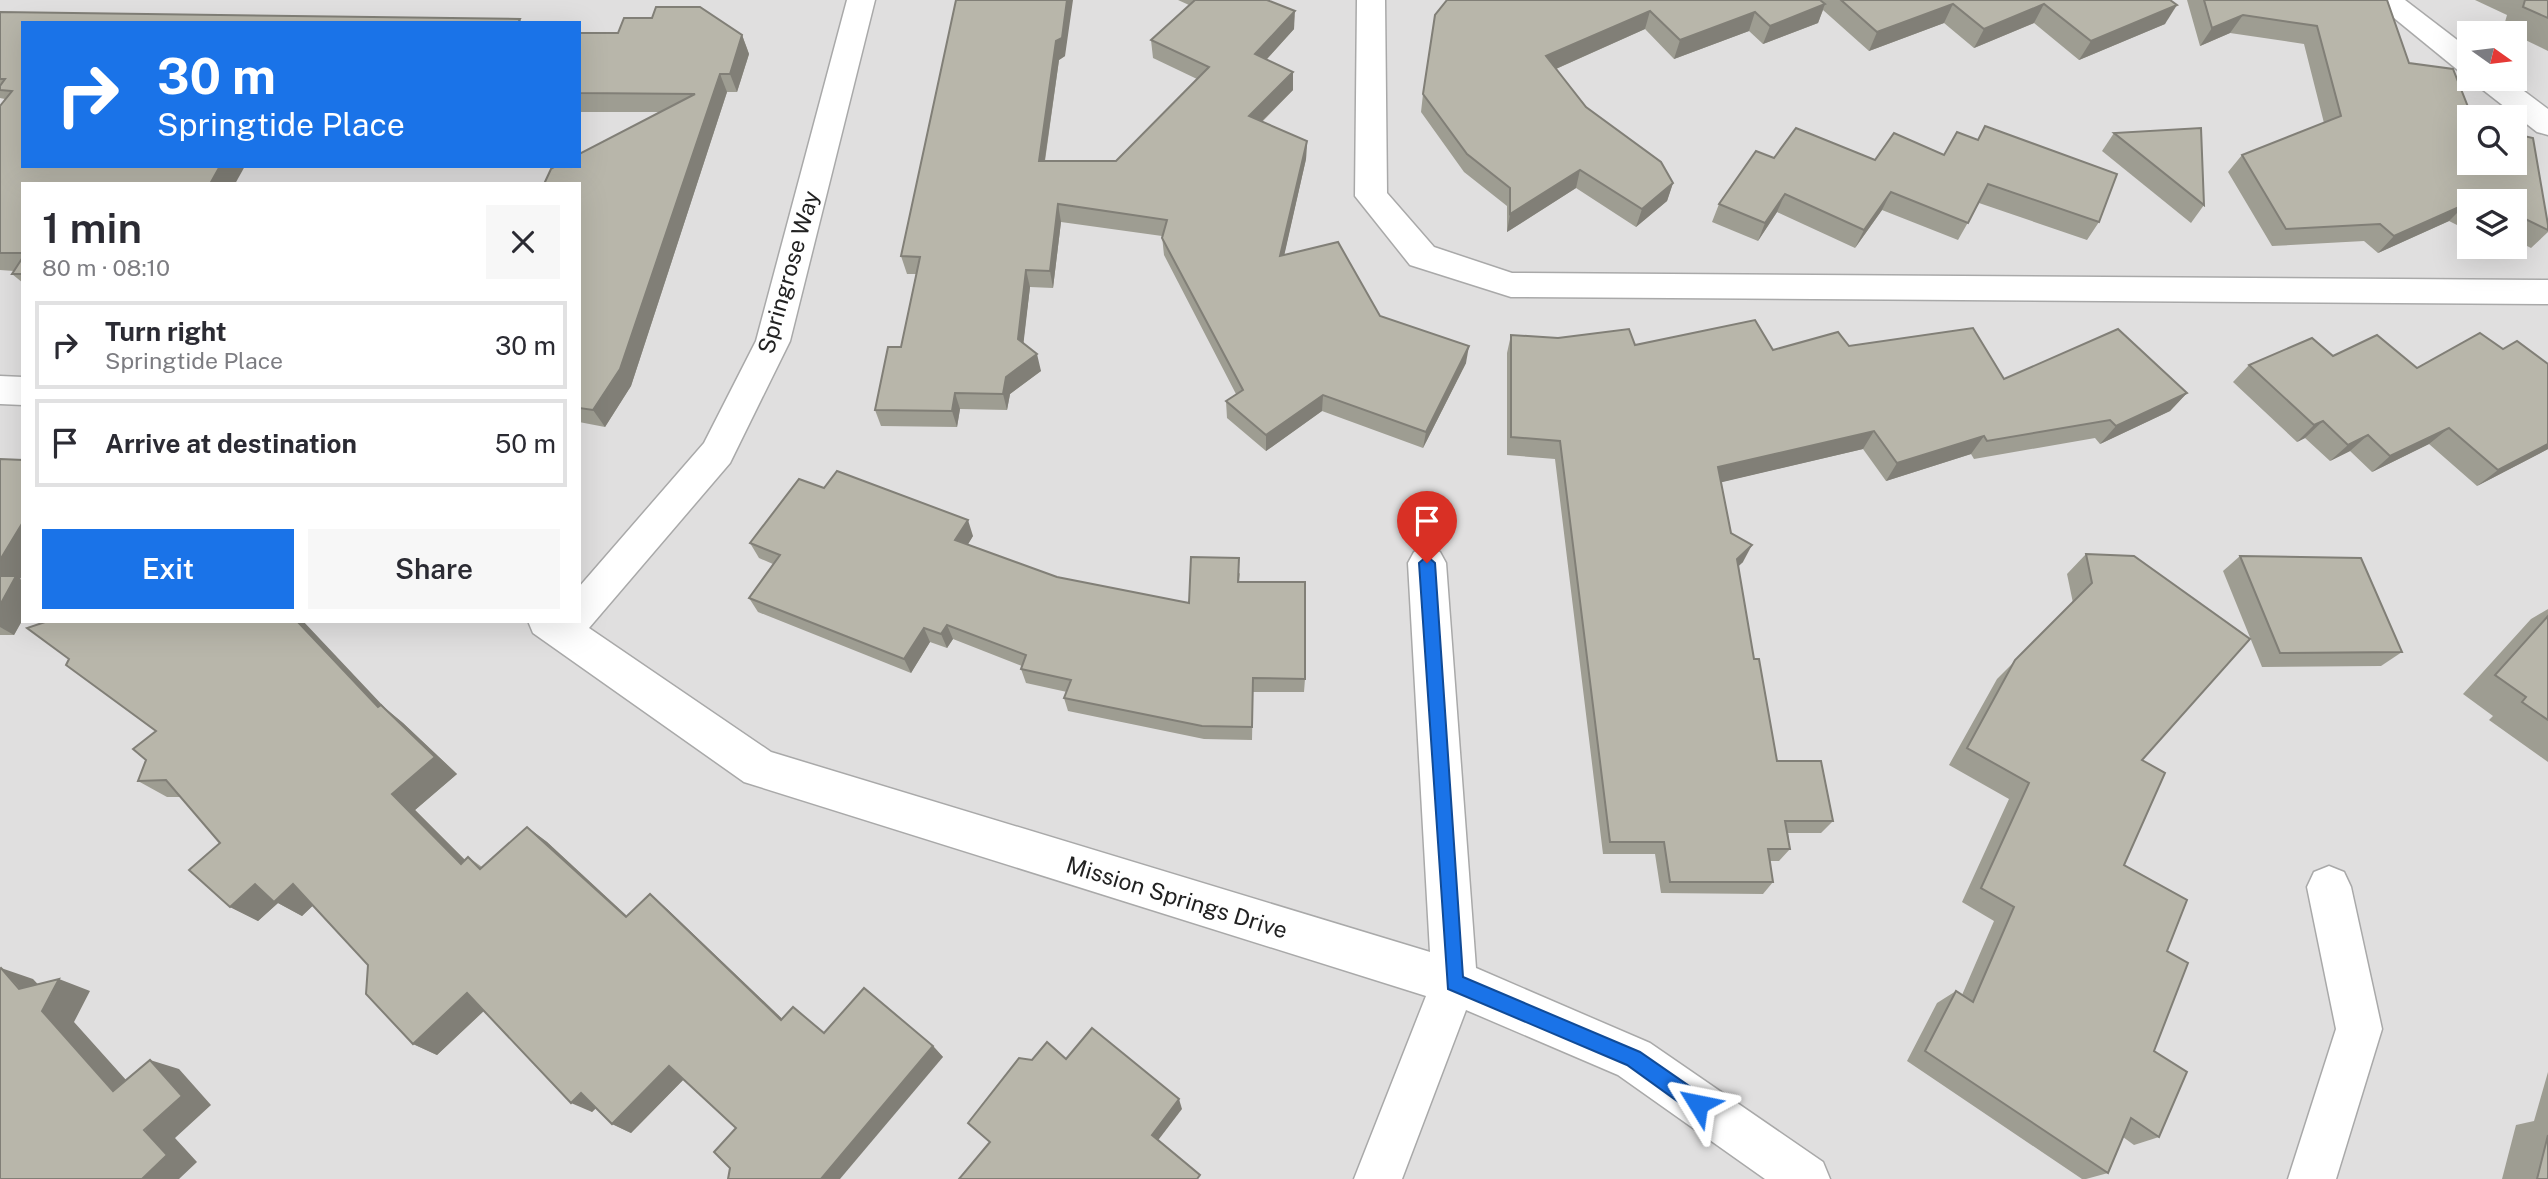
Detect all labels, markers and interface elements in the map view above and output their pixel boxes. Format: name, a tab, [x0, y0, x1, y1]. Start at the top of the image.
north arrow	[2457, 21, 2527, 91]
map controls	[2457, 21, 2527, 259]
text: 30 m	[157, 47, 276, 105]
icon: right	[42, 49, 133, 140]
button: search	[2457, 105, 2527, 175]
text: Springtide Place	[157, 106, 405, 143]
street label: Springrose Way	[752, 187, 824, 357]
button: layers	[2457, 189, 2527, 259]
text: 1 min	[42, 203, 142, 252]
button: close	[486, 205, 560, 279]
text: 80 m · 08:10	[42, 254, 170, 281]
text: Turn right	[105, 316, 227, 347]
icon: right	[46, 326, 84, 364]
text: 30 m	[495, 330, 556, 361]
text: Springtide Place	[105, 347, 283, 374]
icon: arrive	[46, 424, 84, 462]
text: Arrive at destination	[105, 428, 357, 459]
text: 50 m	[495, 428, 556, 459]
pin	[1397, 491, 1457, 563]
icon: arrive	[1408, 502, 1446, 540]
button: Exit	[42, 529, 294, 609]
button: Share	[308, 529, 560, 609]
street label: Mission Springs Drive	[1063, 850, 1291, 944]
position arrow	[1661, 1067, 1735, 1141]

